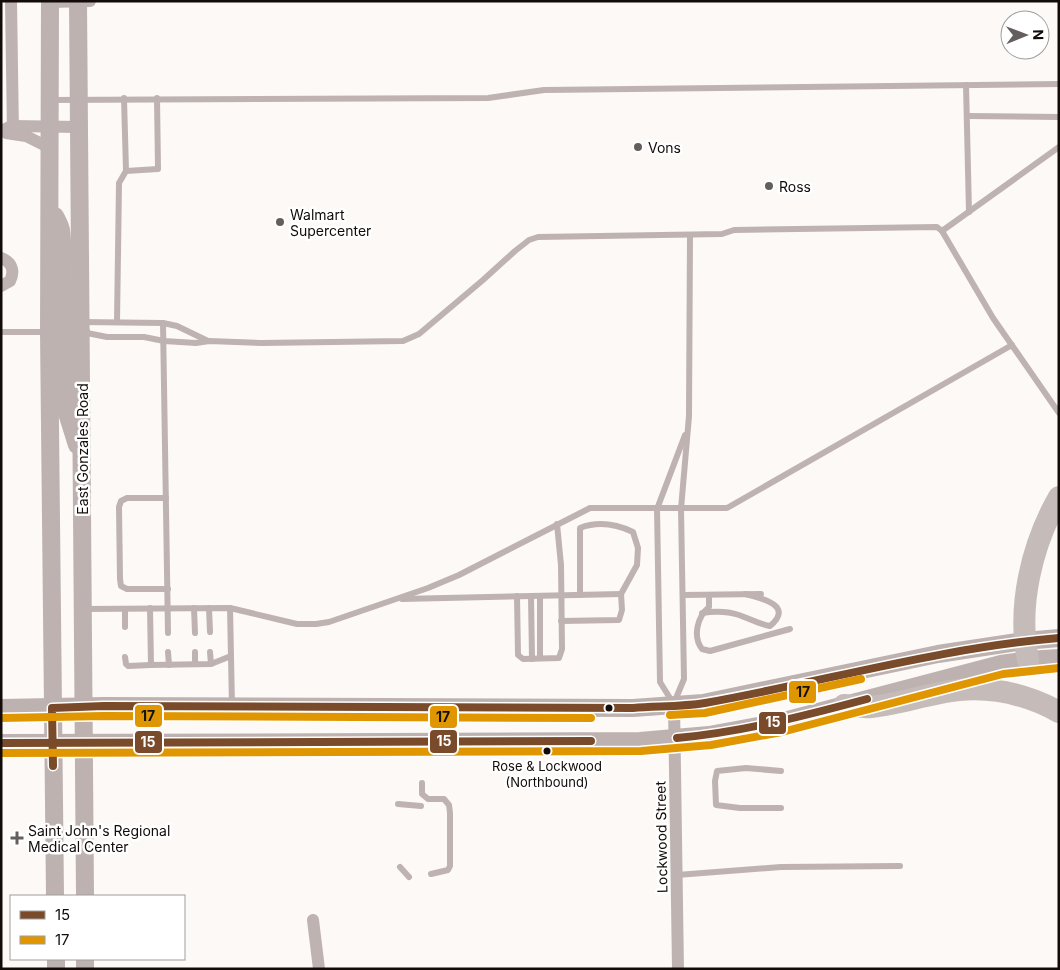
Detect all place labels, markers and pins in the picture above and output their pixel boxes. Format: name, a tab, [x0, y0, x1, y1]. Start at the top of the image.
place label: Vons	[648, 139, 681, 156]
marker: Vons	[632, 141, 644, 153]
place label: Ross	[779, 178, 811, 195]
marker: Ross	[763, 180, 775, 192]
place label: Walmart Supercenter	[290, 206, 371, 239]
marker: Walmart Supercenter	[274, 216, 286, 228]
unlabelled marker	[604, 703, 614, 713]
marker: Rose & Lockwood (Northbound)	[542, 746, 552, 756]
place label: Rose & Lockwood (Northbound)	[492, 758, 602, 790]
place label: Saint John's Regional Medical Center	[28, 822, 170, 855]
marker: Saint John's Regional Medical Center	[10, 831, 24, 845]

